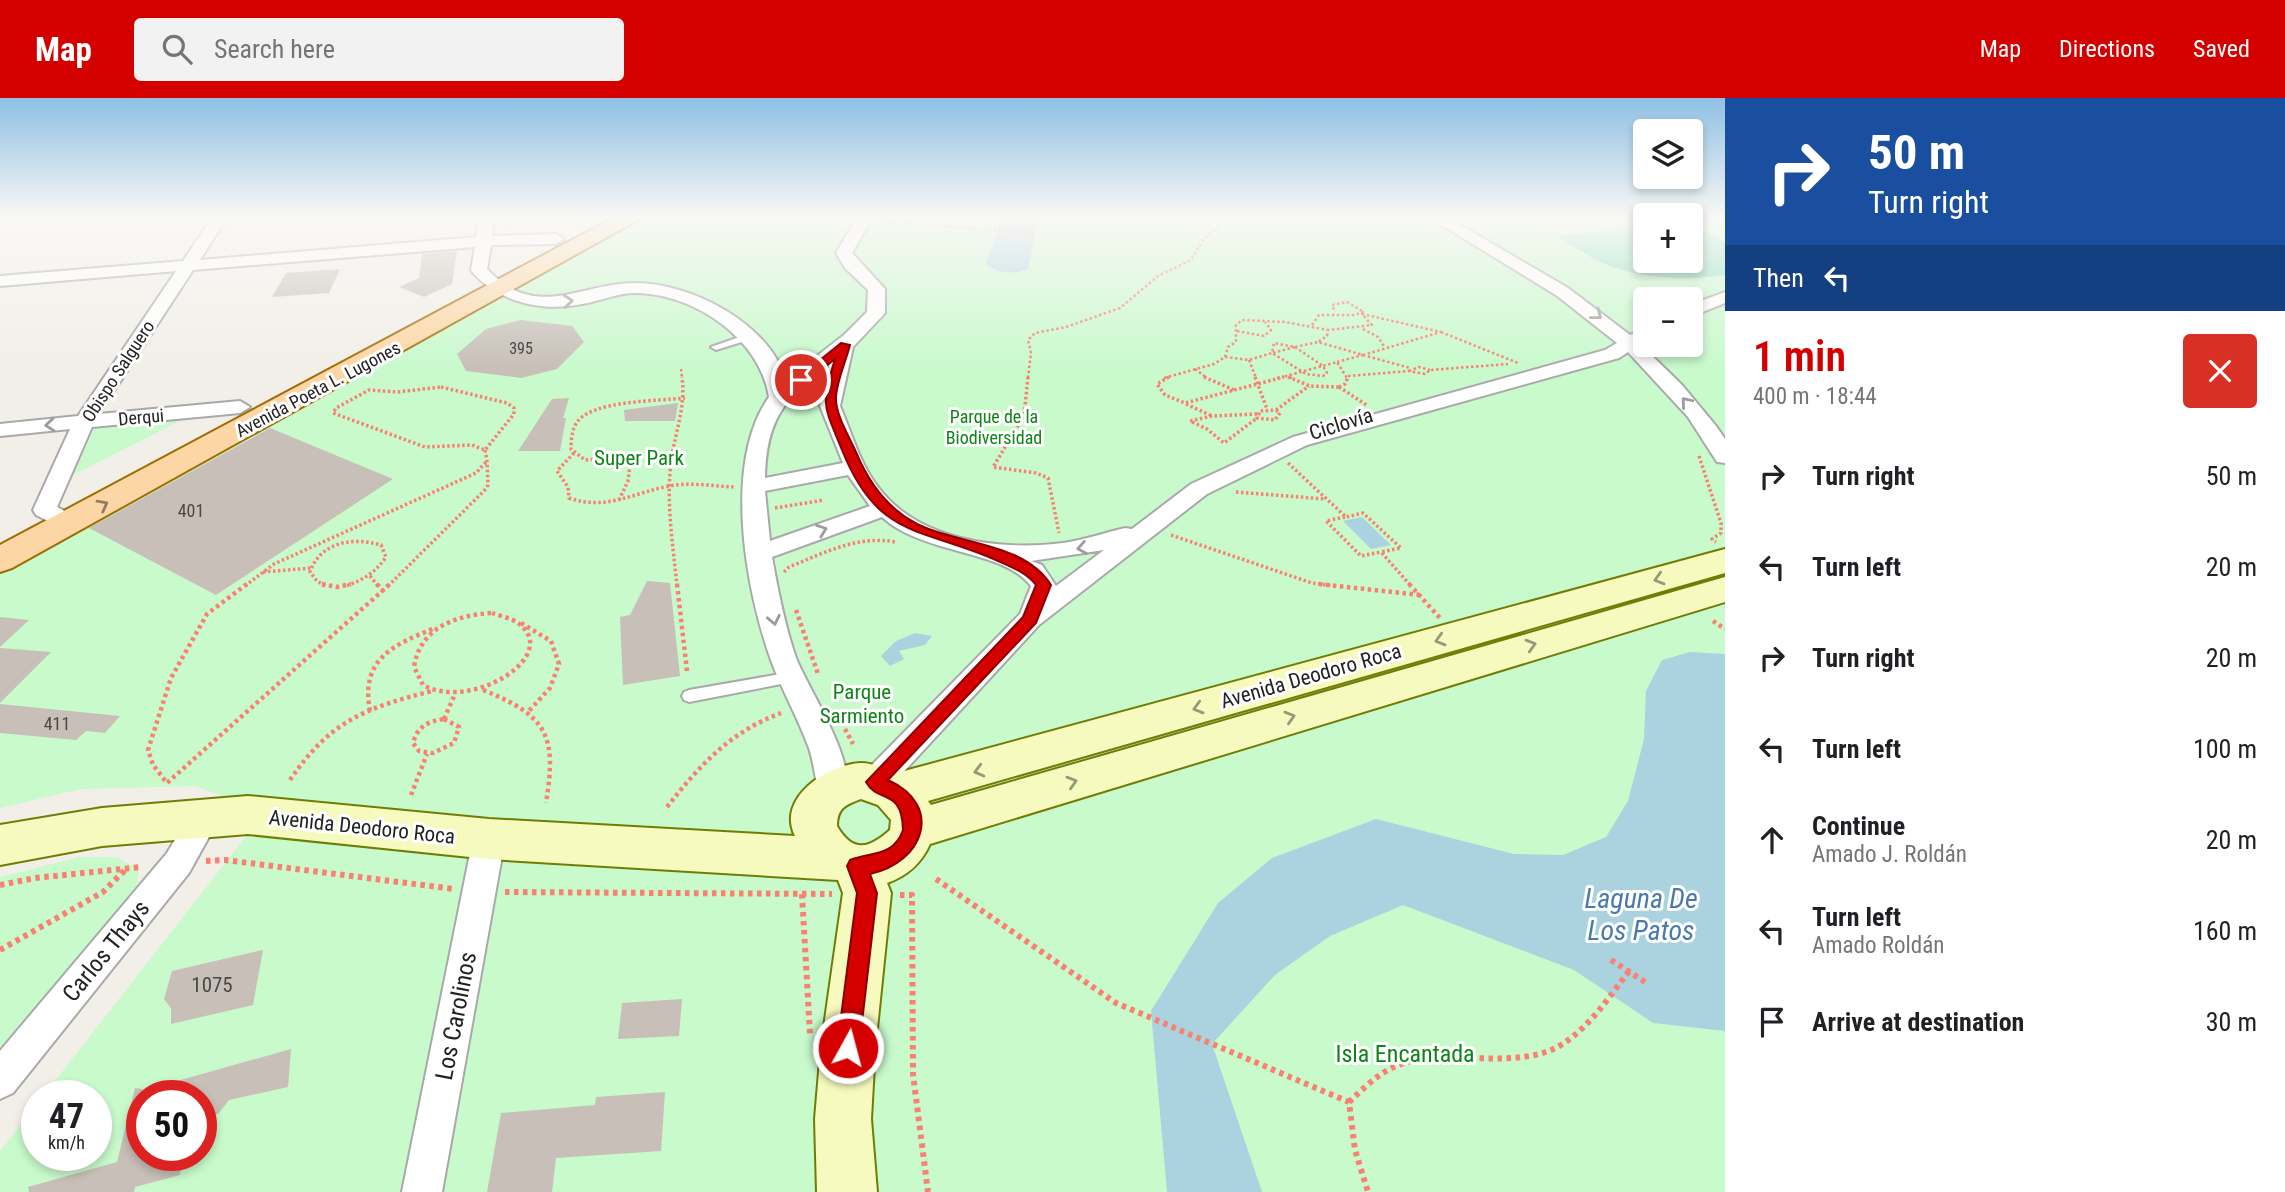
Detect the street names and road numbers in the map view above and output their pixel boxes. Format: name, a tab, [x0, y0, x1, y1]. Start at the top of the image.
street label: Obispo Salguero	[77, 316, 159, 426]
street label: Avenida Poeta L. Lugones	[232, 337, 404, 441]
street label: Ciclovía	[1306, 403, 1376, 445]
street label: Derqui	[117, 405, 165, 429]
street label: Avenida Deodoro Roca	[1218, 639, 1404, 713]
street label: Avenida Deodoro Roca	[268, 805, 456, 849]
street label: Carlos Thays	[57, 895, 155, 1007]
street label: Los Carolinos	[430, 950, 482, 1082]

